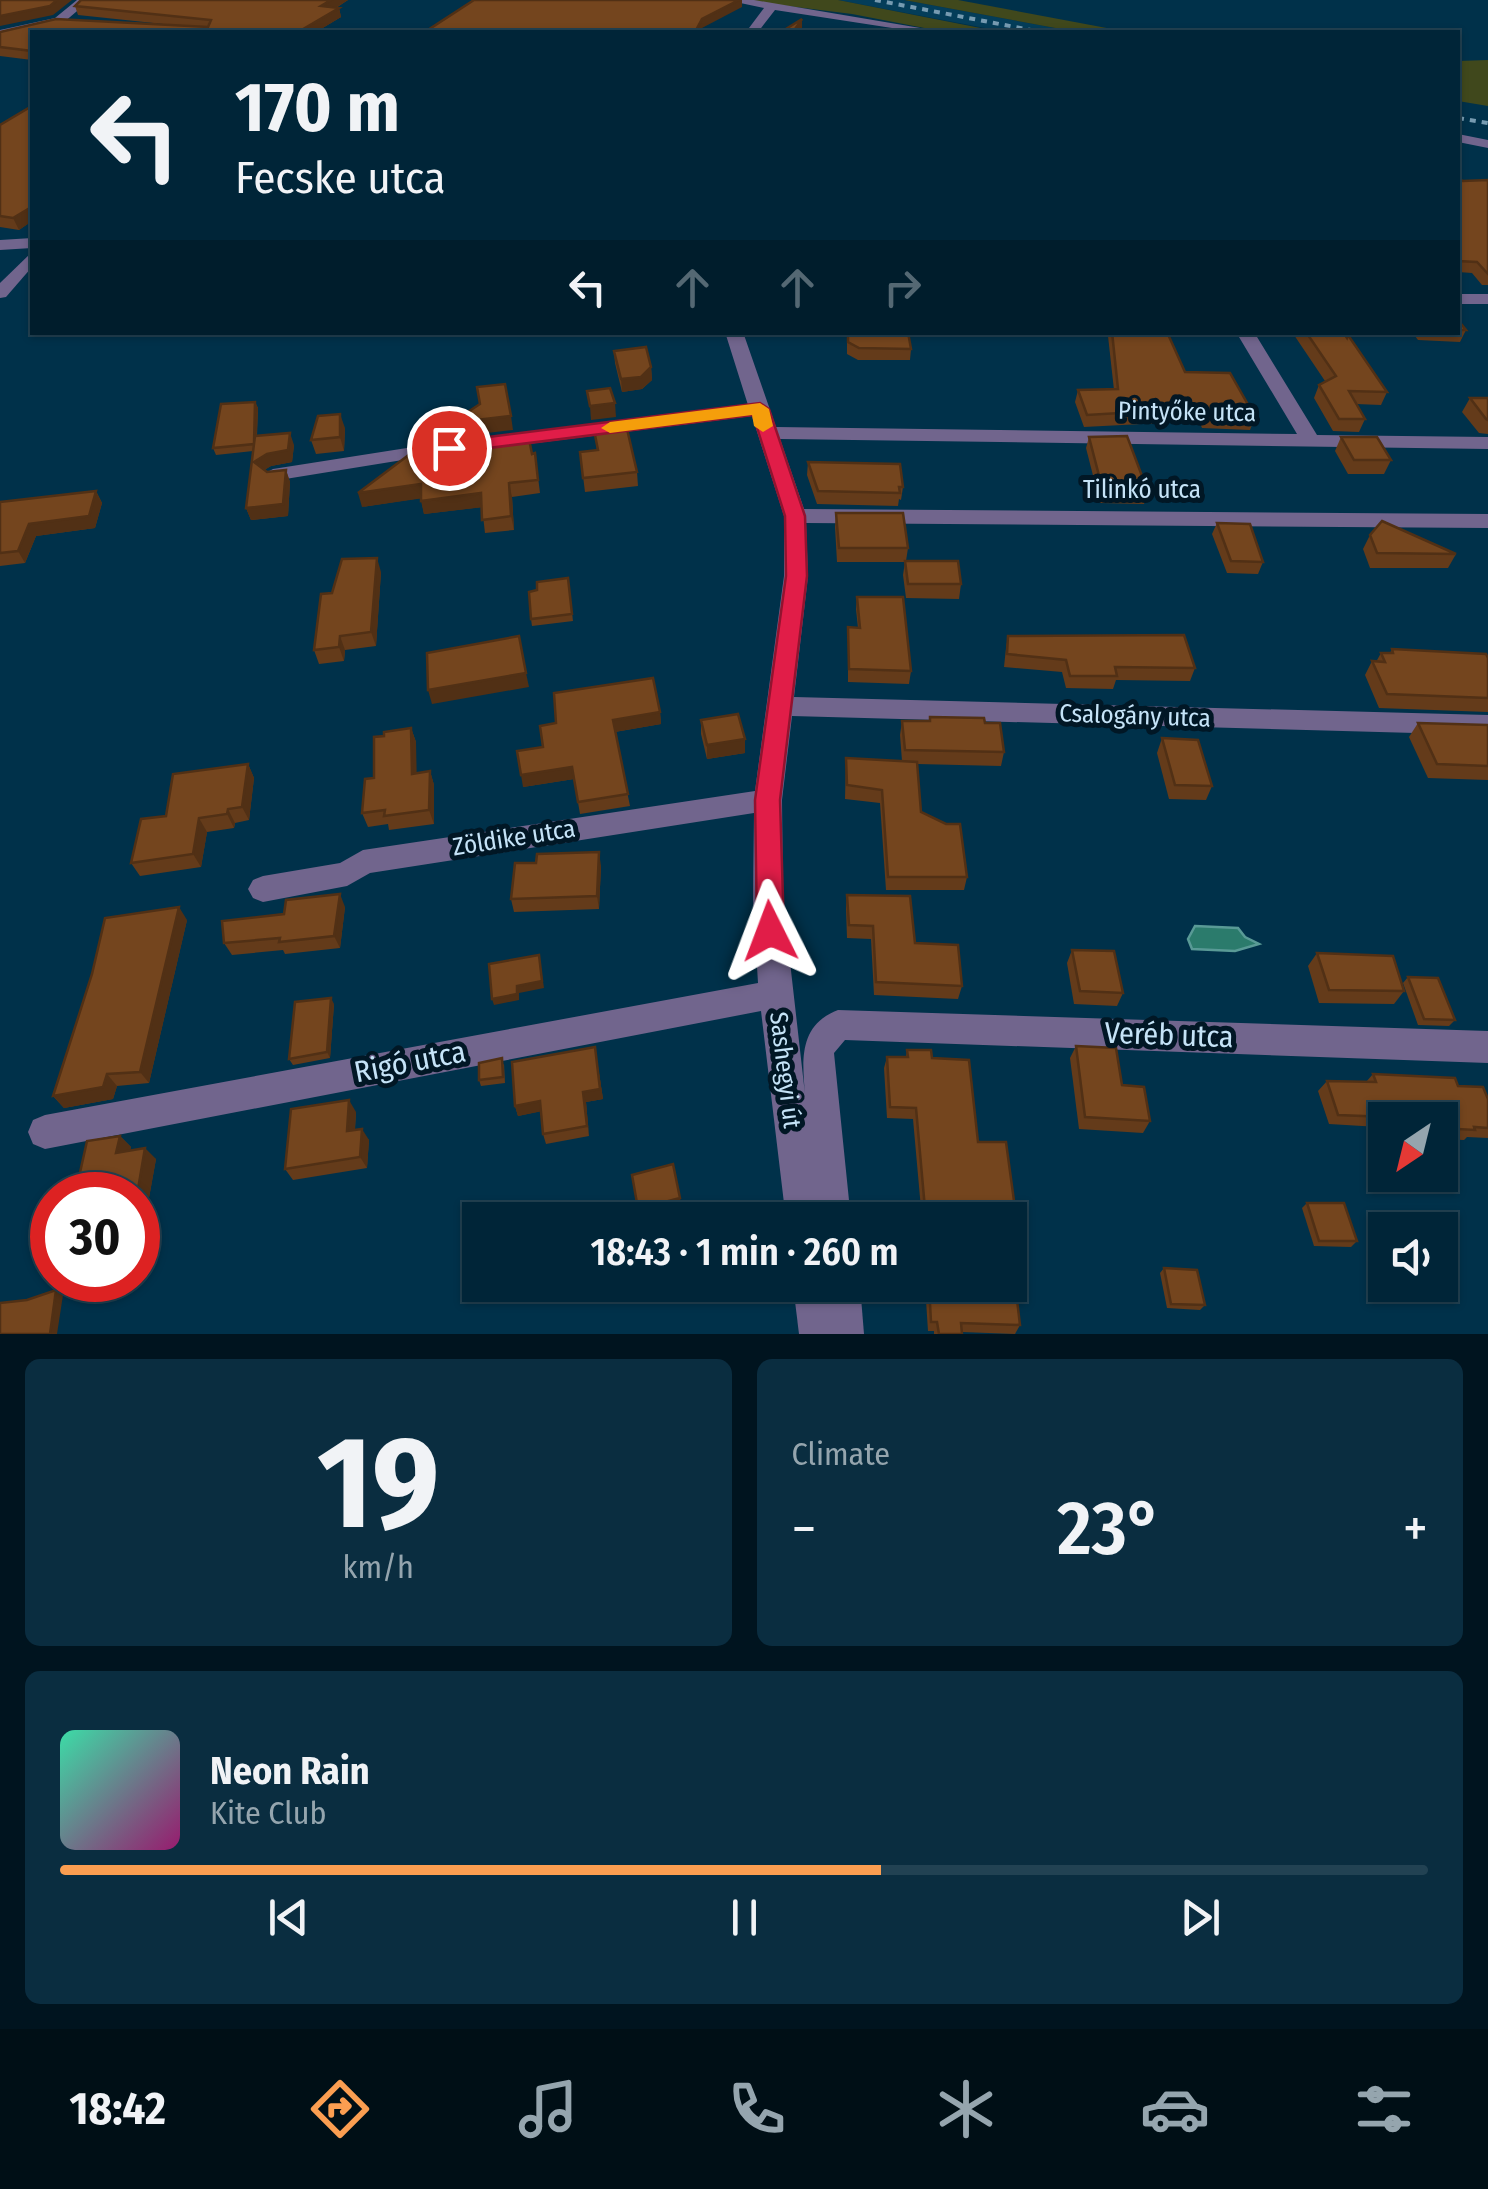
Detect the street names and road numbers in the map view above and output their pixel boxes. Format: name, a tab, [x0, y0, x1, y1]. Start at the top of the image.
street label: Pintyőke utca	[1118, 396, 1256, 428]
street label: Tilinkó utca	[1083, 475, 1201, 505]
street label: Csalogány utca	[1059, 698, 1211, 734]
street label: Zöldike utca	[451, 814, 577, 862]
street label: Sashegyi út	[763, 1010, 807, 1131]
street label: Veréb utca	[1104, 1015, 1234, 1055]
street label: Rigó utca	[351, 1034, 469, 1090]

